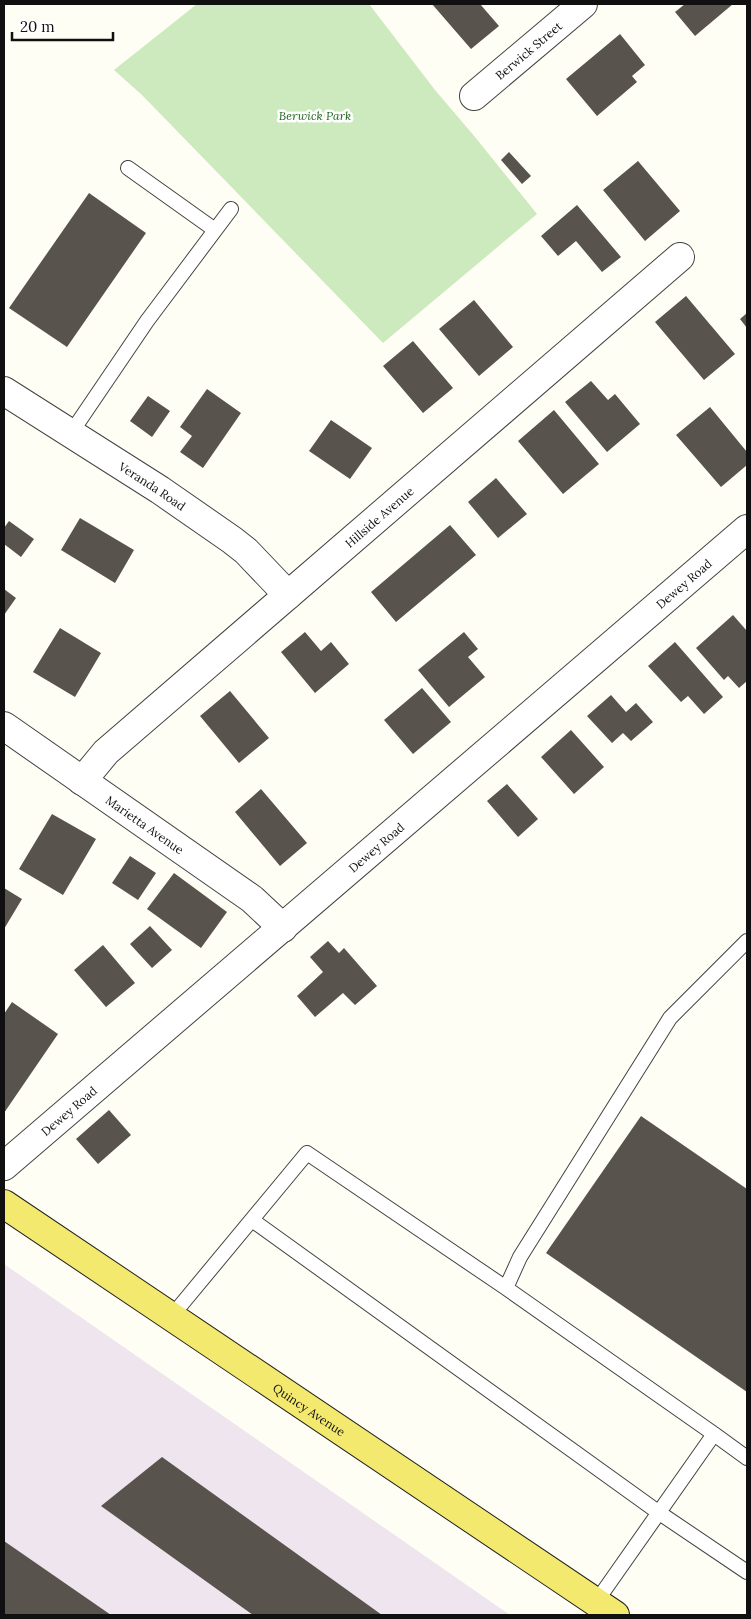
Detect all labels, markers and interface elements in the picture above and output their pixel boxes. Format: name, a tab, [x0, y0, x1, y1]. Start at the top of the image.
scale bar	[12, 10, 114, 42]
text: 20 m	[20, 17, 55, 36]
street label: Berwick Street	[492, 18, 565, 82]
park label: Berwick Park	[279, 108, 351, 123]
street label: Veranda Road	[115, 458, 189, 513]
street label: Hillside Avenue	[342, 483, 417, 550]
street label: Dewey Road	[653, 555, 714, 612]
street label: Marietta Avenue	[103, 792, 187, 857]
street label: Dewey Road	[345, 819, 407, 875]
street label: Dewey Road	[38, 1083, 99, 1139]
street label: Quincy Avenue	[270, 1380, 349, 1439]

